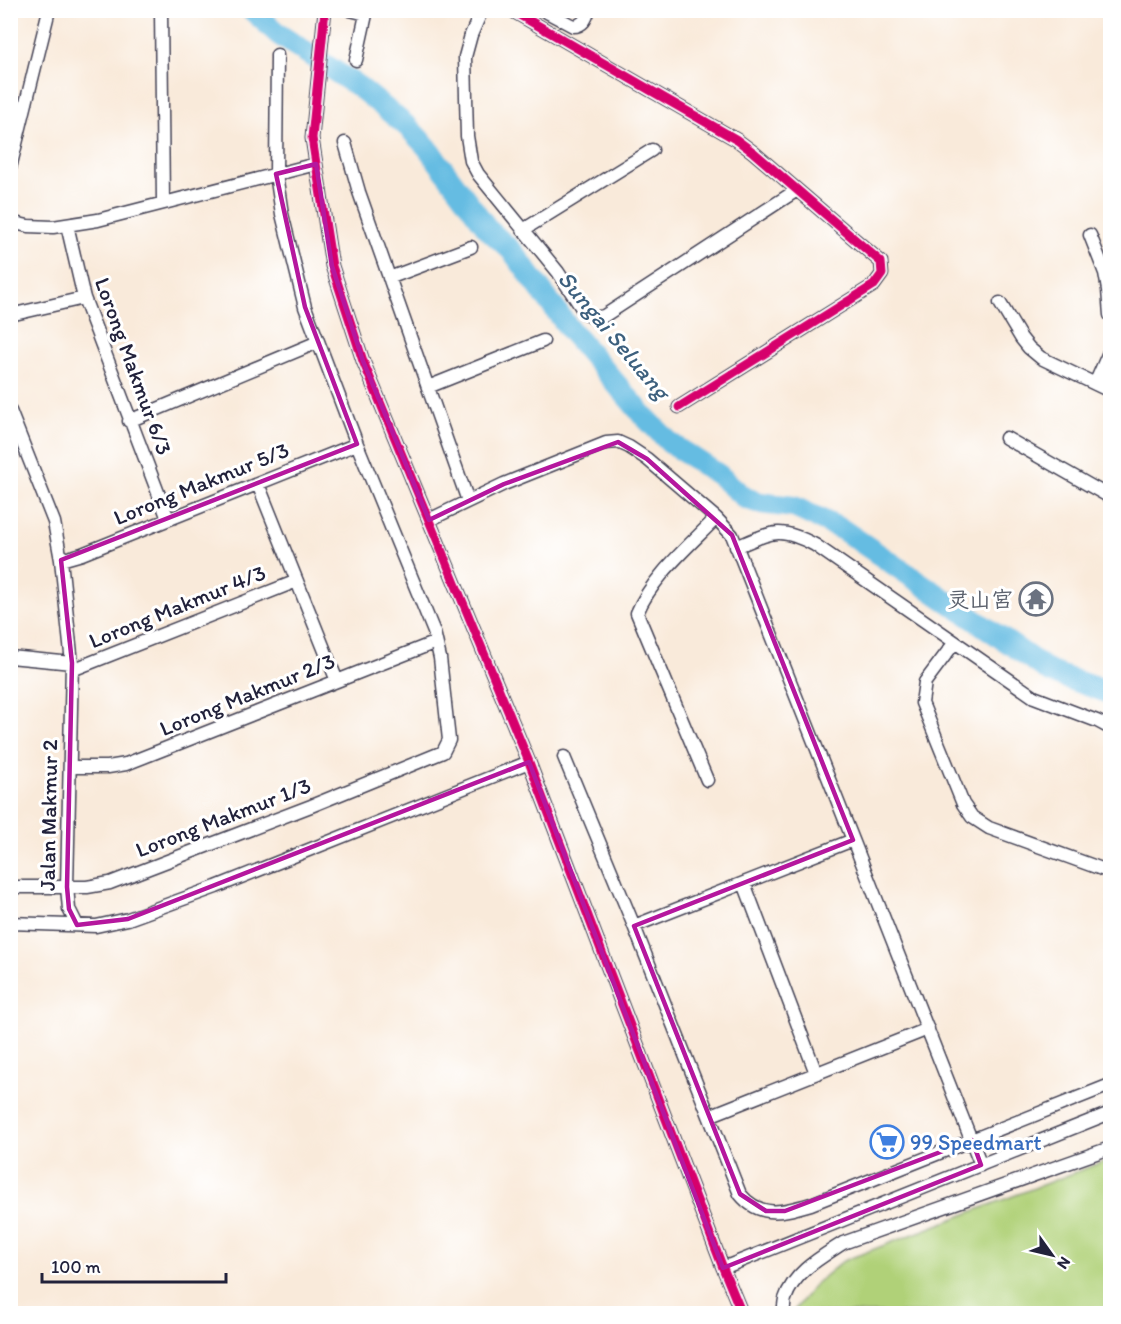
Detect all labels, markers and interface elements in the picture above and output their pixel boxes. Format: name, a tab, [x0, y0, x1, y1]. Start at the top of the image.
water label: Sungai Seluang	[552, 265, 678, 407]
street label: Lorong Makmur 6/3	[89, 274, 178, 459]
street label: Lorong Makmur 5/3	[110, 436, 293, 531]
street label: Lorong Makmur 4/3	[85, 559, 270, 654]
temple icon: 灵山宫	[1018, 581, 1054, 617]
place label: 灵山宫	[947, 586, 1013, 613]
street label: Lorong Makmur 2/3	[156, 647, 339, 742]
street label: Jalan Makmur 2	[34, 739, 63, 891]
street label: Lorong Makmur 1/3	[132, 772, 315, 863]
supermarket icon: 99 Speedmart	[869, 1124, 905, 1160]
place label: 99 Speedmart	[910, 1129, 1042, 1156]
north arrow	[1022, 1225, 1082, 1285]
scale bar	[42, 1246, 226, 1284]
text: N	[1053, 1253, 1075, 1273]
text: 100 m	[51, 1256, 101, 1278]

